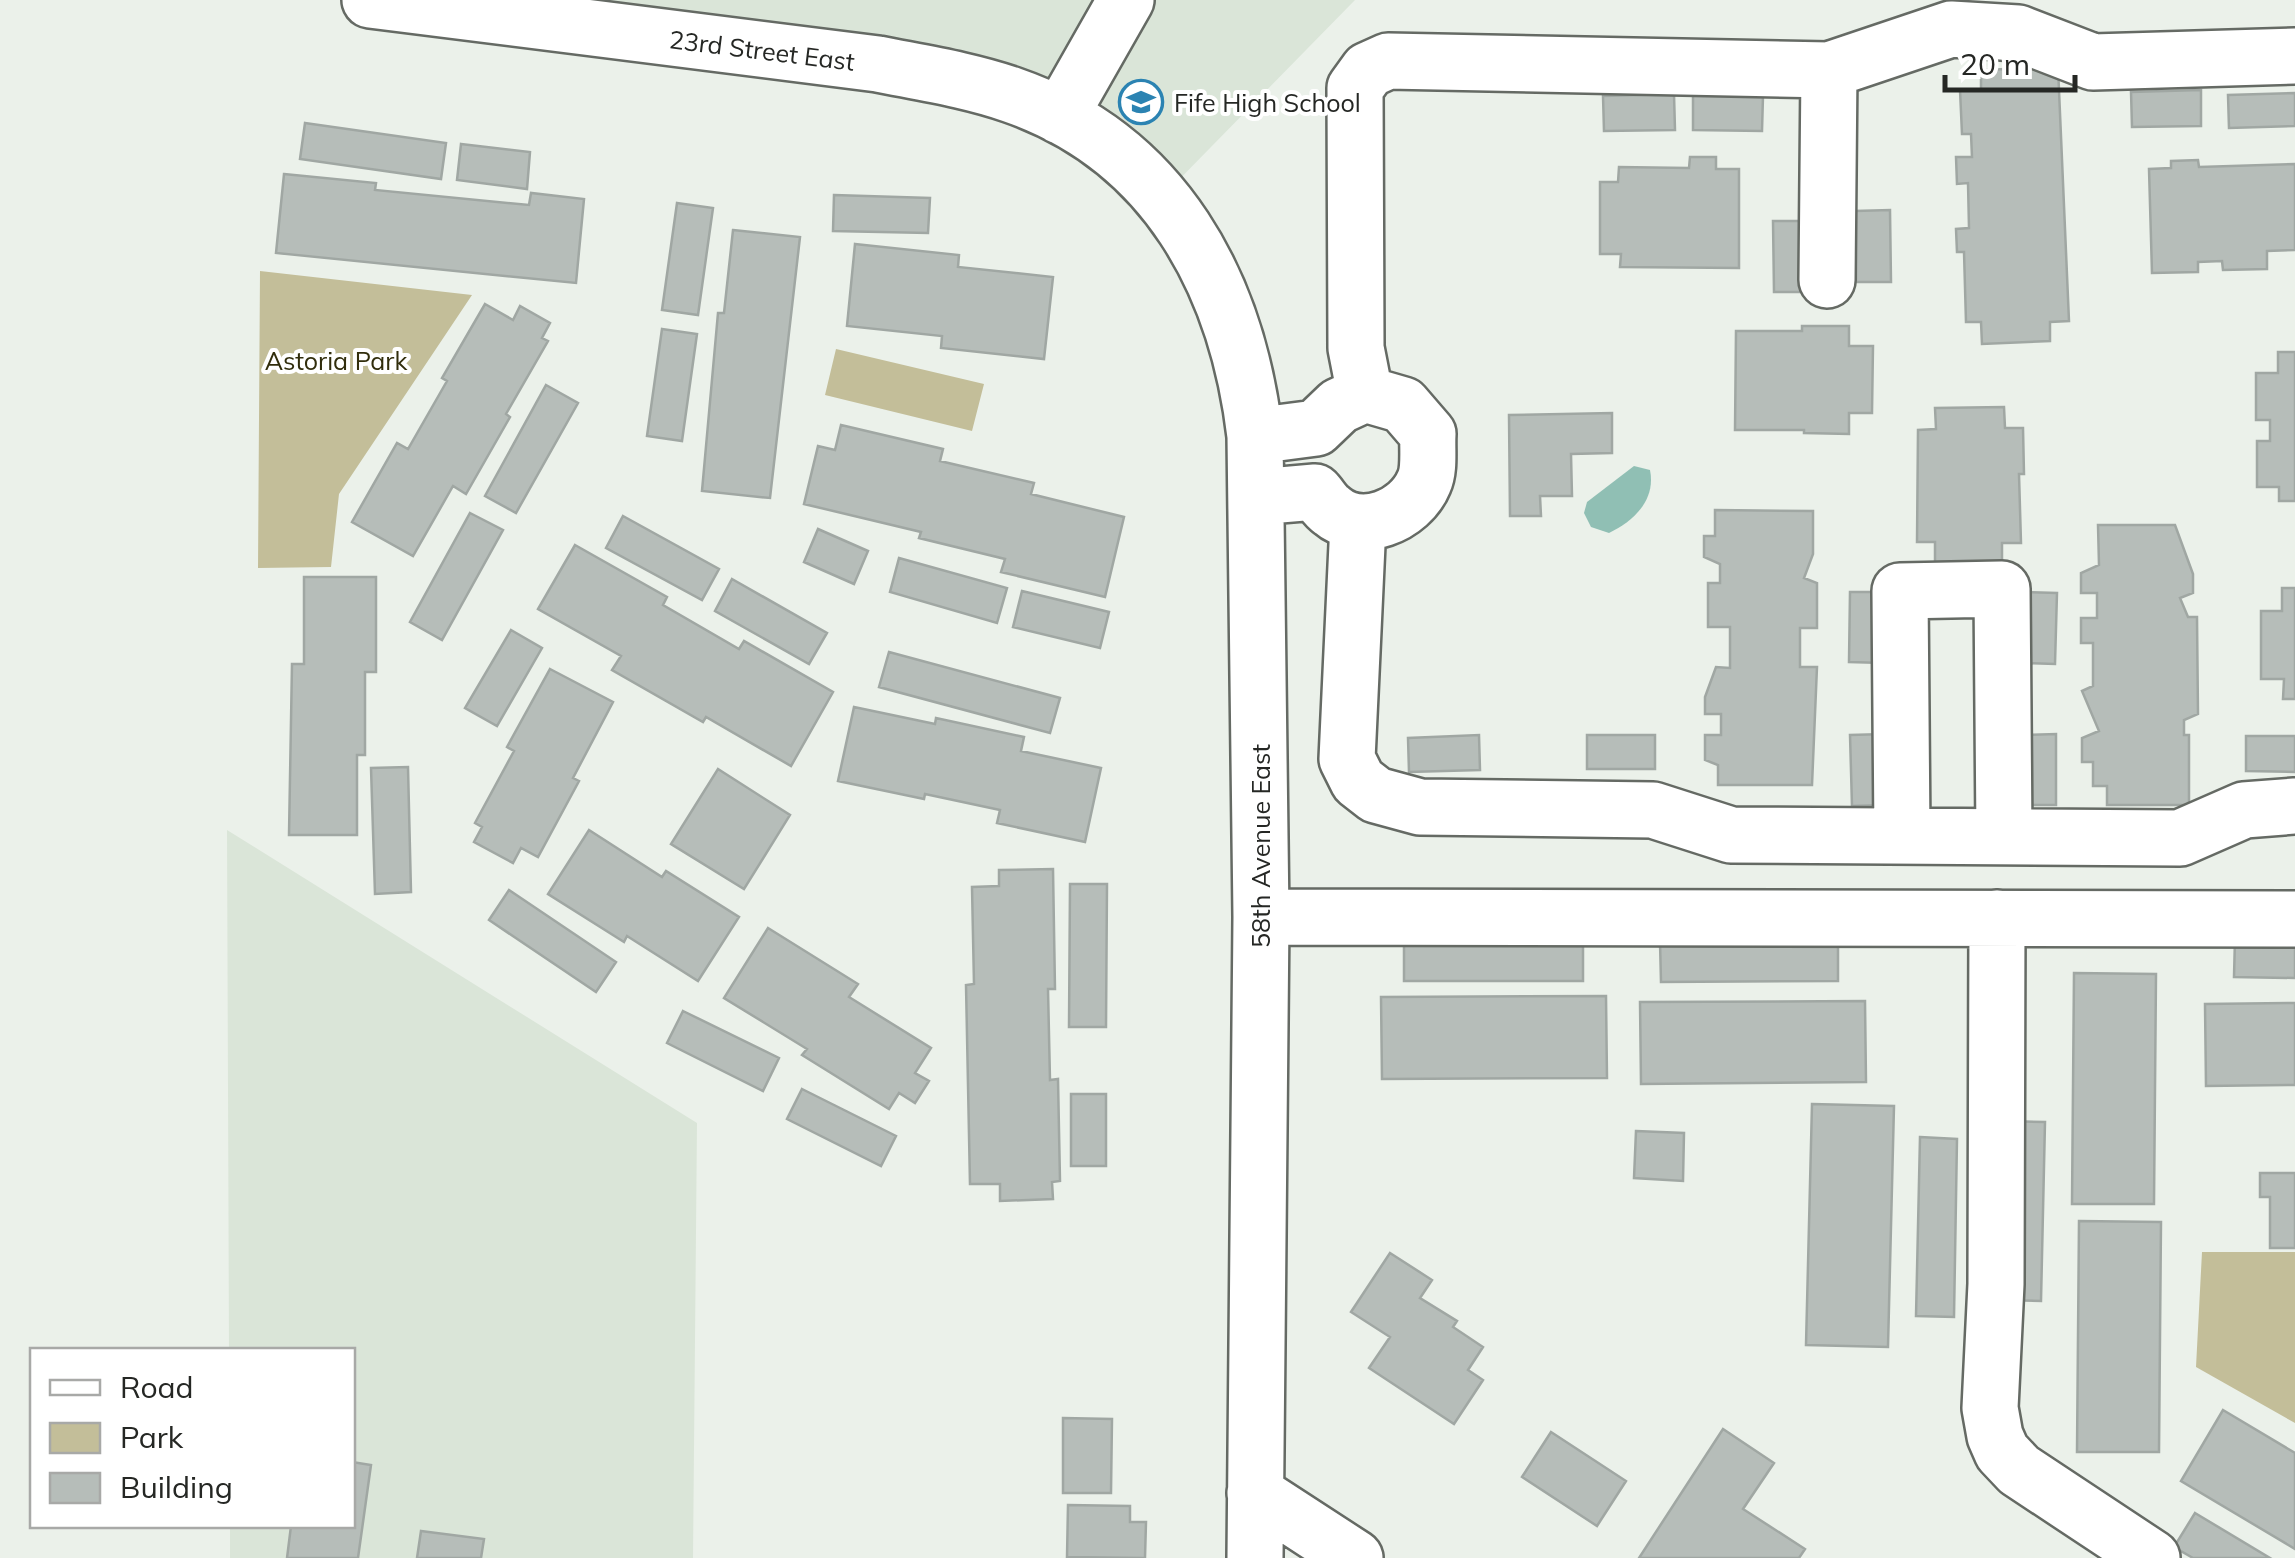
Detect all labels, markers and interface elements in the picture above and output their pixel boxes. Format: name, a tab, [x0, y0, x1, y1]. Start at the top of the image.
street label: 23rd Street East	[667, 23, 857, 77]
scale bar	[1945, 30, 2075, 92]
text: 20 m	[1960, 45, 2030, 83]
school or university icon: Fife High School	[1118, 79, 1164, 125]
place label: Fife High School	[1174, 87, 1361, 118]
park label: Astoria Park	[265, 345, 408, 376]
street label: 58th Avenue East	[1245, 744, 1276, 948]
legend	[30, 1348, 355, 1528]
text: Road	[120, 1368, 194, 1406]
text: Park	[120, 1418, 184, 1456]
text: Building	[120, 1468, 233, 1506]

